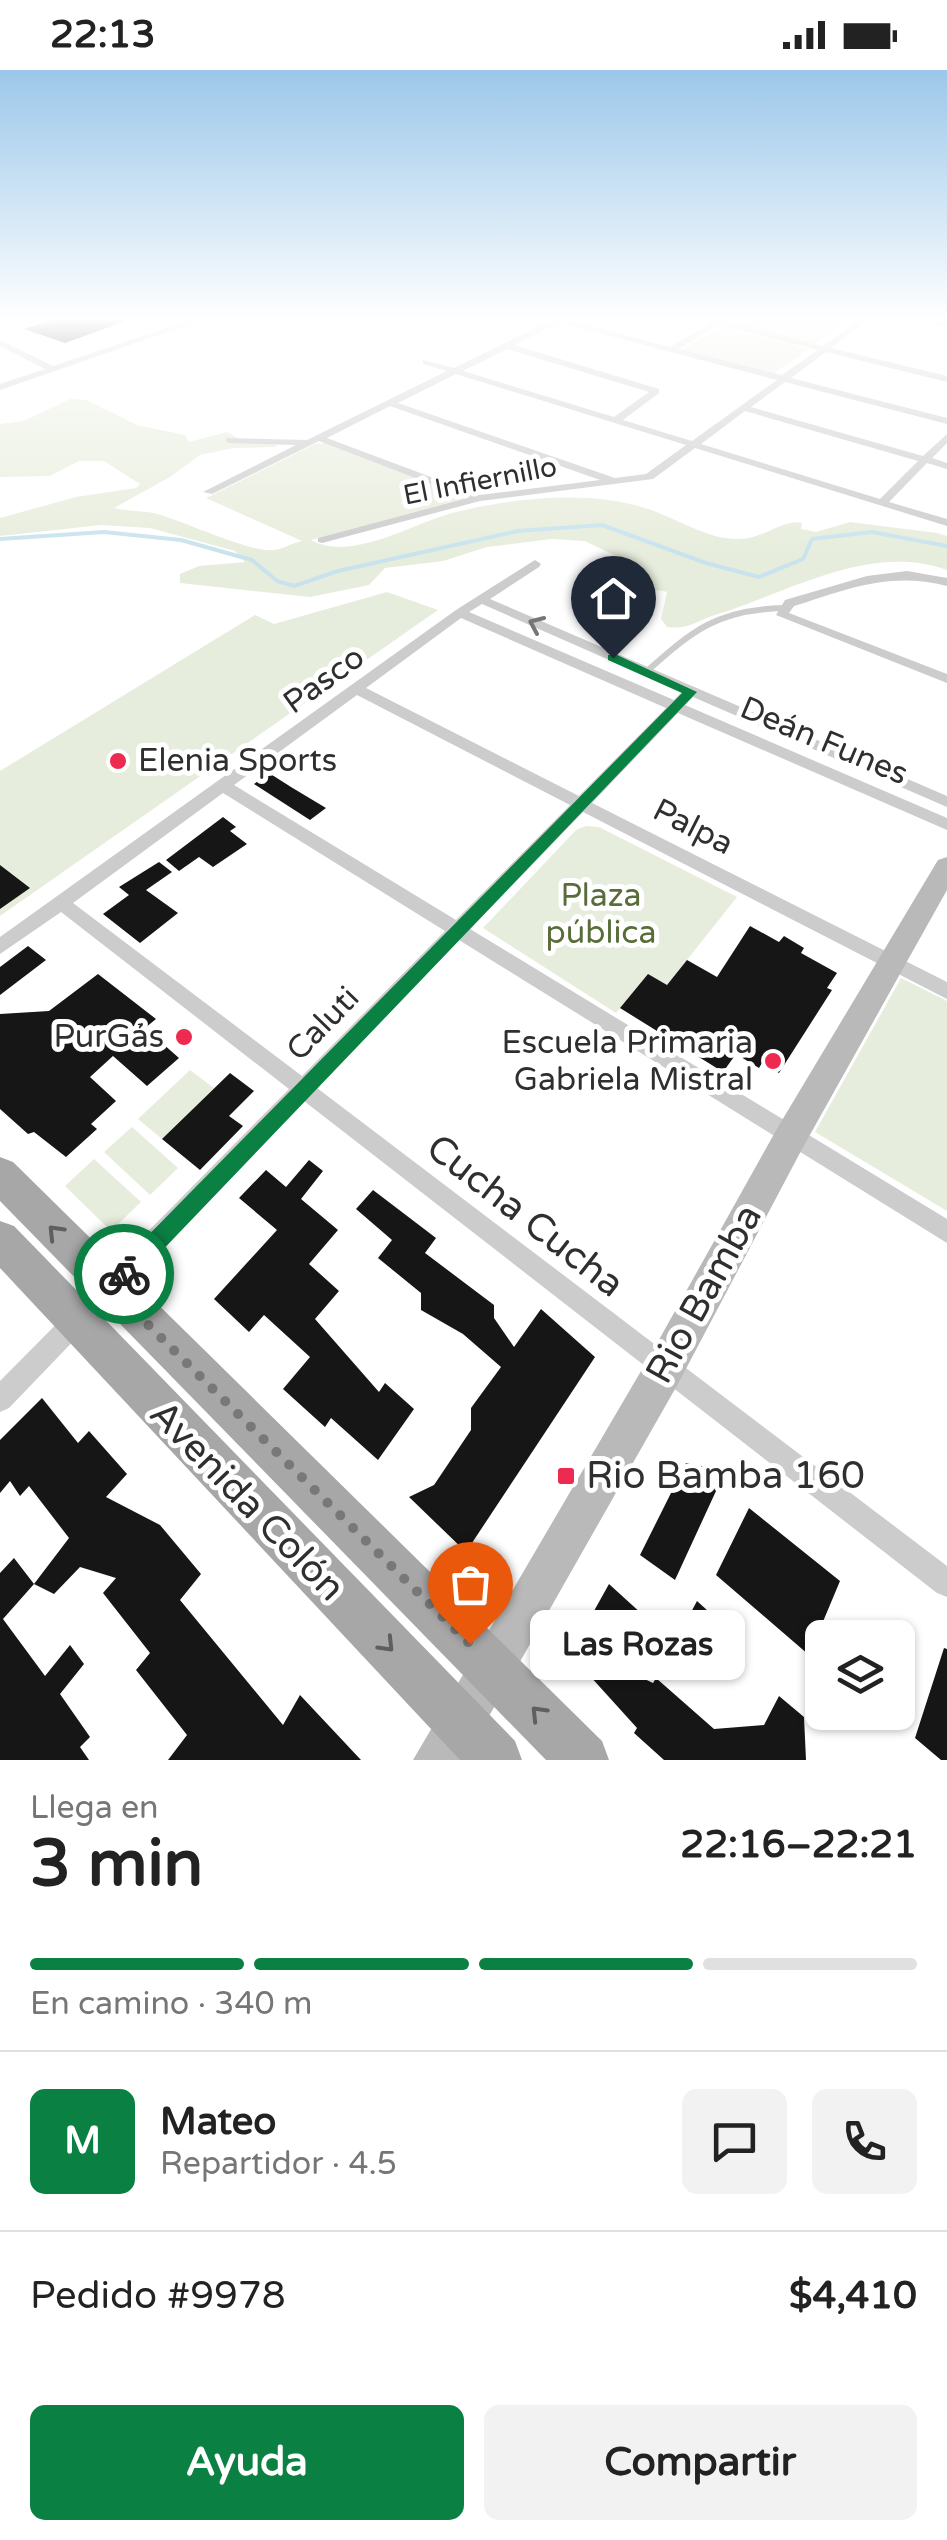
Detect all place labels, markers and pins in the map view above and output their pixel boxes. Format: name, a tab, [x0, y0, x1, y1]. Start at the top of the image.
pin	[571, 556, 656, 659]
place label: Elenia Sports	[138, 742, 337, 780]
marker: Elenia Sports	[107, 750, 129, 772]
place label: PurGás	[53, 1018, 164, 1056]
place label: Escuela Primaria Gabriela Mistral	[501, 1024, 753, 1099]
marker: PurGás	[173, 1026, 195, 1048]
marker: Escuela Primaria Gabriela Mistral	[762, 1050, 784, 1072]
place label: Rio Bamba 160	[586, 1453, 865, 1499]
marker: Rio Bamba 160	[555, 1465, 577, 1487]
pin	[428, 1542, 513, 1645]
callout: Las Rozas	[530, 1609, 745, 1679]

